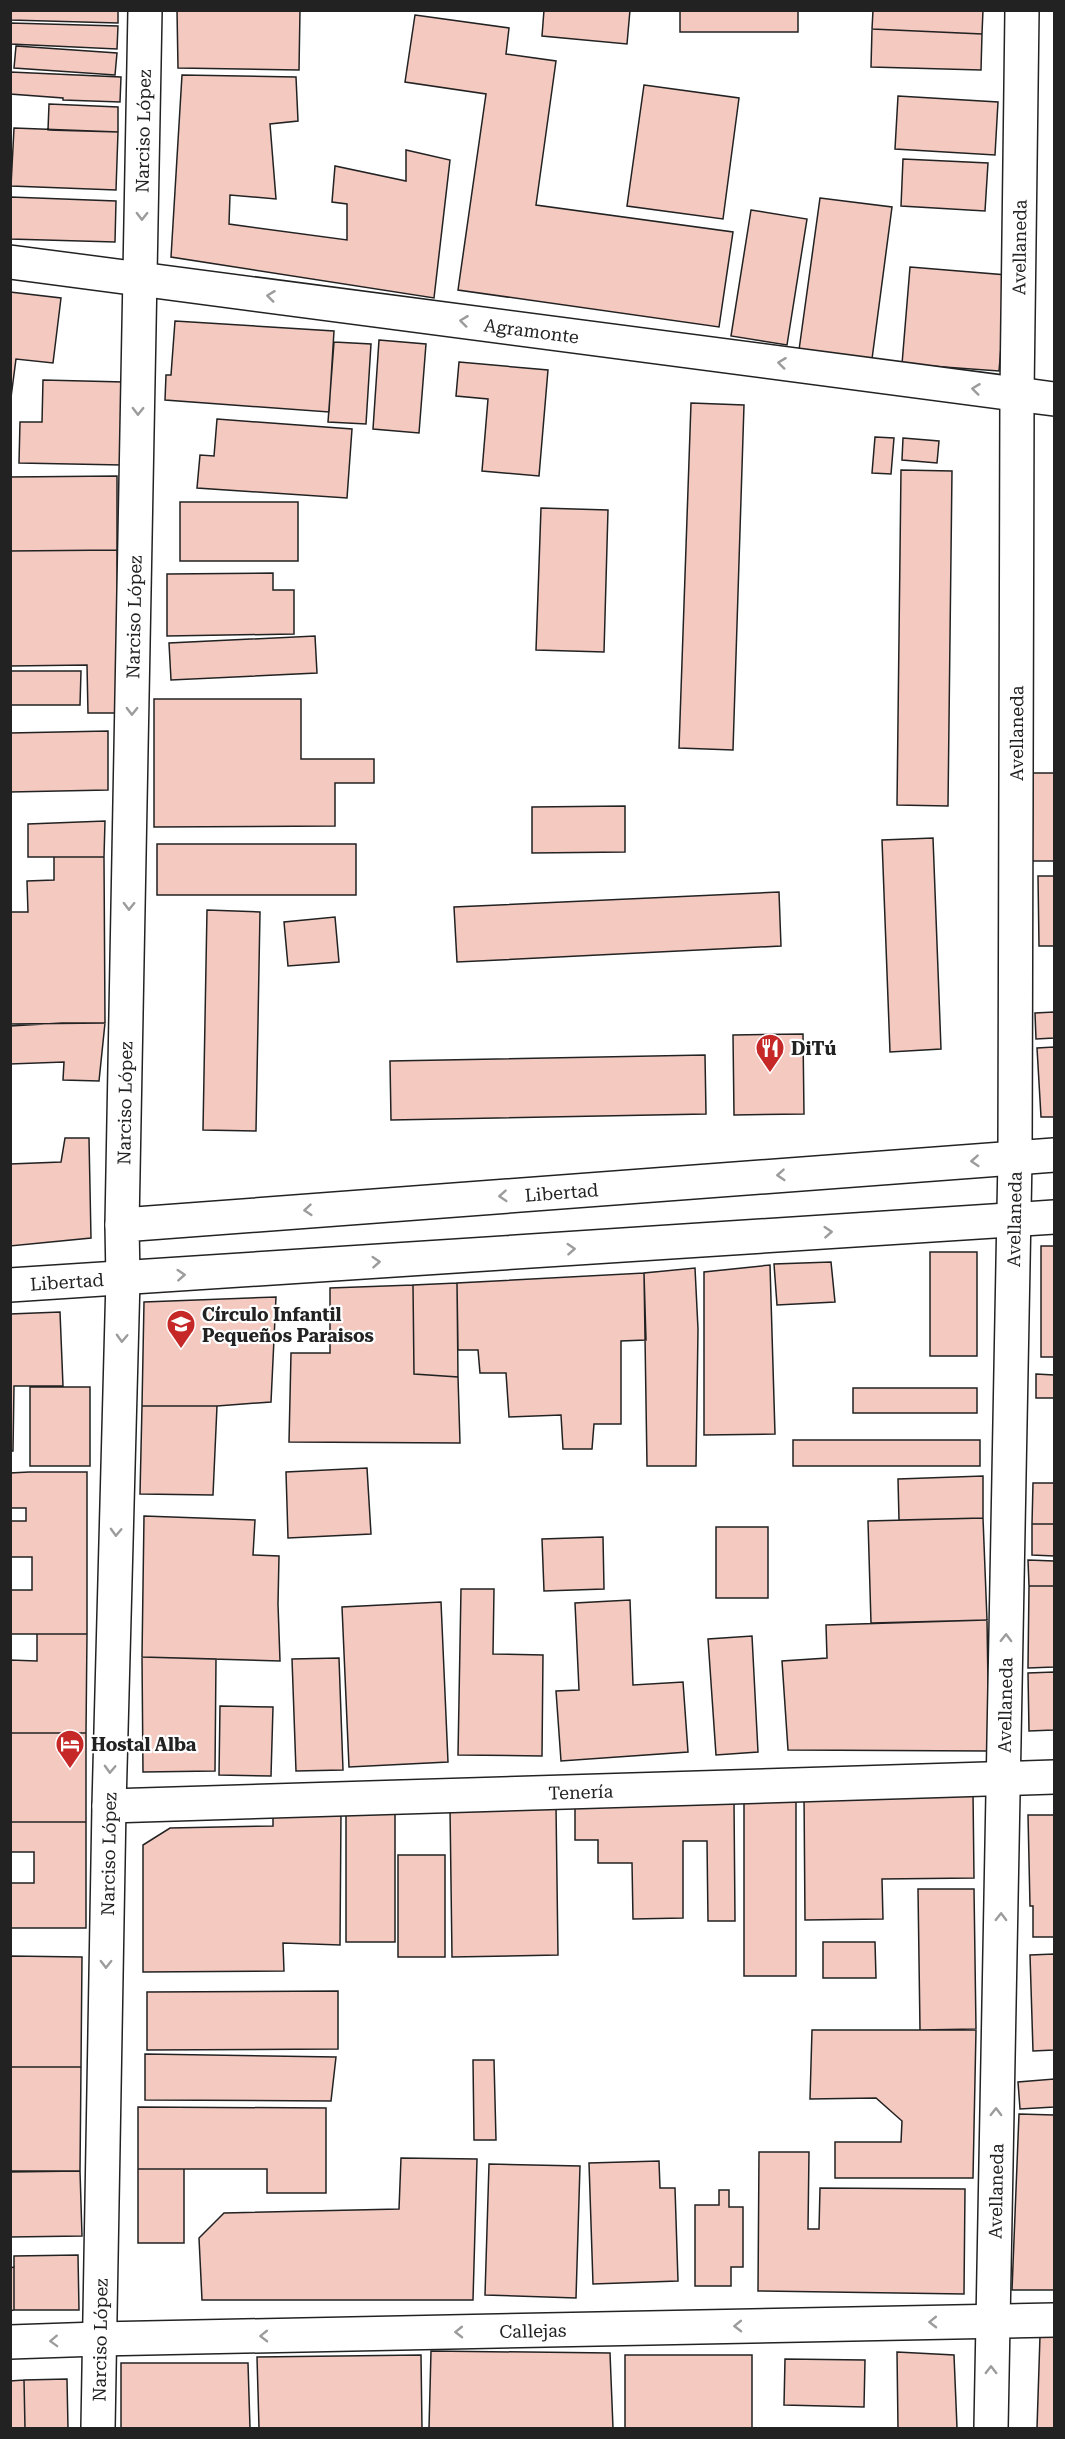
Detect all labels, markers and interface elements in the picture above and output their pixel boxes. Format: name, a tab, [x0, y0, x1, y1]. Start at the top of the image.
street label: Narciso López	[131, 69, 154, 193]
street label: Avellaneda	[1008, 199, 1030, 295]
one-way arrow	[136, 211, 148, 220]
one-way arrow	[266, 290, 275, 302]
street label: Agramonte	[483, 314, 580, 347]
one-way arrow	[459, 316, 469, 328]
one-way arrow	[778, 358, 787, 370]
one-way arrow	[971, 383, 980, 395]
one-way arrow	[132, 406, 144, 415]
street label: Narciso López	[122, 555, 145, 679]
street label: Avellaneda	[1005, 685, 1027, 781]
one-way arrow	[126, 706, 139, 715]
one-way arrow	[122, 901, 135, 910]
restaurant icon: DiTú	[754, 1032, 786, 1074]
place label: DiTú	[791, 1038, 837, 1059]
street label: Narciso López	[113, 1041, 136, 1165]
one-way arrow	[971, 1154, 980, 1167]
one-way arrow	[776, 1168, 785, 1181]
street label: Avellaneda	[1002, 1171, 1025, 1267]
street label: Libertad	[524, 1179, 600, 1205]
one-way arrow	[498, 1189, 507, 1202]
one-way arrow	[304, 1204, 313, 1217]
one-way arrow	[824, 1226, 833, 1239]
one-way arrow	[566, 1243, 575, 1256]
one-way arrow	[372, 1256, 381, 1269]
street label: Libertad	[29, 1268, 105, 1294]
one-way arrow	[177, 1269, 186, 1282]
place label: Círculo Infantil Pequeños Paraisos	[202, 1304, 374, 1346]
school or university icon: Círculo Infantil Pequeños Paraisos	[165, 1308, 197, 1350]
one-way arrow	[115, 1333, 128, 1342]
one-way arrow	[110, 1528, 123, 1537]
one-way arrow	[1000, 1634, 1013, 1643]
street label: Avellaneda	[993, 1657, 1016, 1753]
hotel icon: Hostal Alba	[54, 1728, 86, 1770]
place label: Hostal Alba	[91, 1734, 197, 1755]
one-way arrow	[104, 1765, 117, 1774]
street label: Tenería	[548, 1780, 614, 1803]
street label: Narciso López	[97, 1792, 120, 1916]
one-way arrow	[994, 1913, 1007, 1922]
one-way arrow	[100, 1960, 112, 1969]
one-way arrow	[990, 2108, 1002, 2117]
street label: Avellaneda	[984, 2143, 1007, 2239]
street label: Narciso López	[88, 2278, 111, 2402]
one-way arrow	[929, 2315, 938, 2328]
street label: Callejas	[499, 2319, 567, 2342]
one-way arrow	[734, 2320, 743, 2332]
one-way arrow	[455, 2326, 464, 2338]
one-way arrow	[260, 2330, 269, 2342]
one-way arrow	[50, 2335, 59, 2347]
one-way arrow	[985, 2366, 997, 2375]

